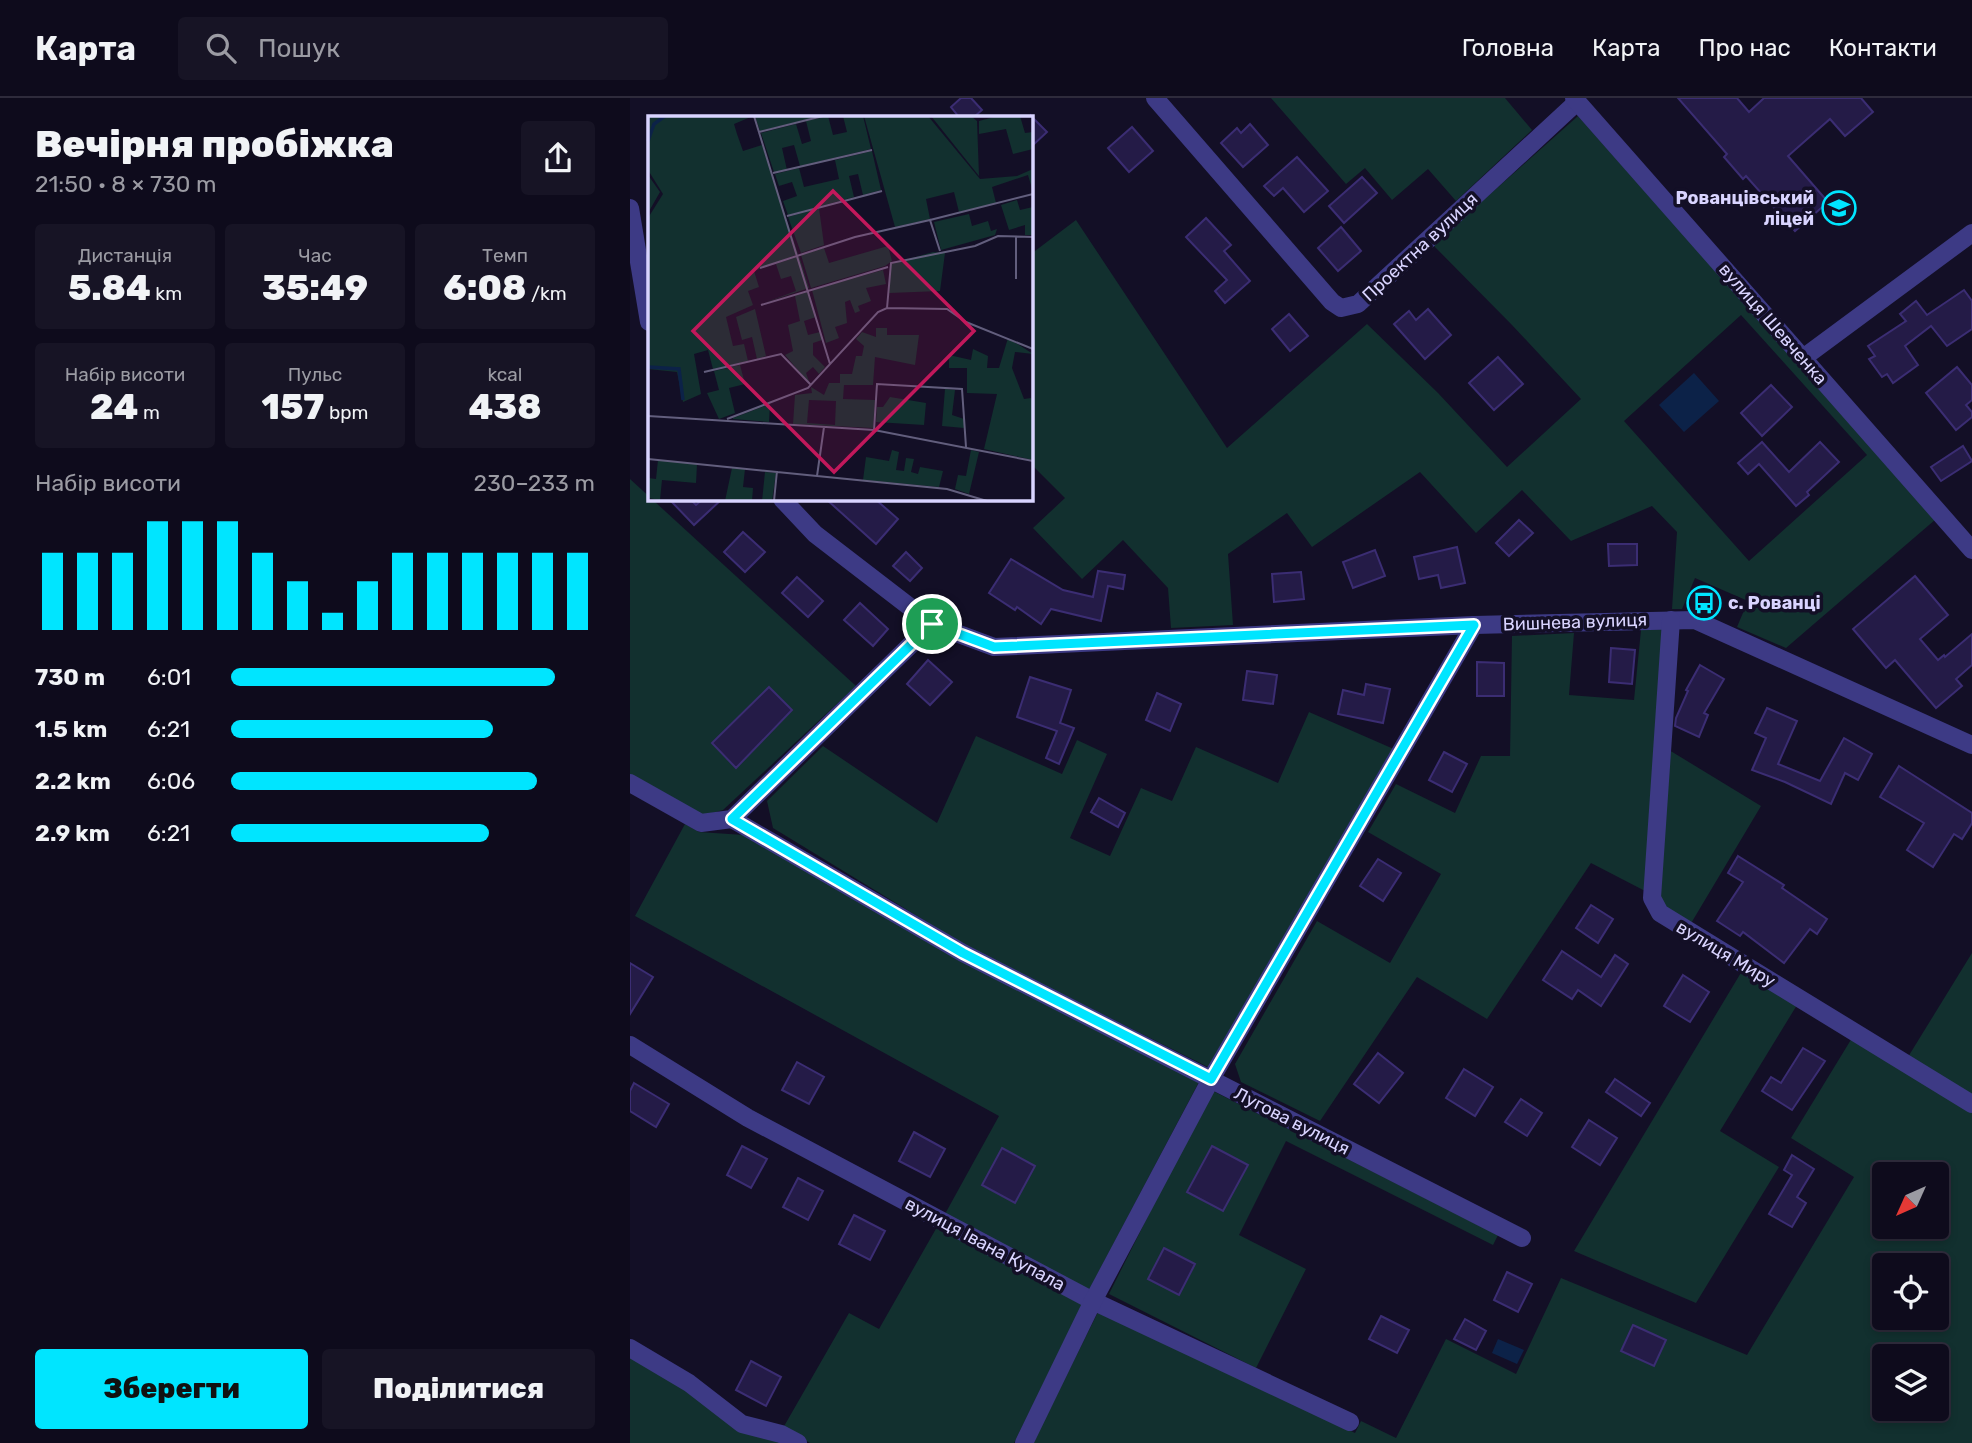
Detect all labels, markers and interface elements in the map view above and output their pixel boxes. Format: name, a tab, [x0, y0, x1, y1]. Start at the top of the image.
search box	[178, 17, 668, 80]
text: Карта	[35, 29, 136, 68]
icon: search	[202, 29, 240, 67]
text: Пошук	[258, 33, 340, 64]
text: Головна	[1462, 34, 1554, 62]
text: Карта	[1592, 34, 1660, 62]
text: Про нас	[1698, 34, 1791, 62]
text: Контакти	[1829, 34, 1937, 62]
inset map	[648, 116, 1032, 500]
text: Вечірня пробіжка	[35, 121, 394, 167]
button: share	[521, 121, 595, 195]
text: 21:50 · 8 × 730 m	[35, 170, 216, 198]
place label: Рованцівський ліцей	[1675, 187, 1814, 230]
street label: Проектна вулиця	[1358, 188, 1482, 306]
school or university icon: Рованцівський ліцей	[1820, 189, 1858, 227]
text: Дистанція	[78, 244, 172, 267]
text: Час	[298, 244, 332, 267]
text: Темп	[482, 244, 528, 267]
street label: вулиця Шевченка	[1714, 259, 1832, 389]
text: 5.84	[68, 267, 151, 309]
text: 35:49	[262, 267, 368, 309]
text: 6:08	[443, 267, 526, 309]
text: km	[151, 282, 182, 305]
text: /km	[526, 282, 567, 305]
text: Набір висоти	[65, 363, 185, 386]
text: Пульс	[288, 363, 342, 386]
text: kcal	[488, 363, 522, 386]
text: 24	[90, 386, 138, 428]
text: 157	[262, 386, 324, 428]
text: 438	[468, 386, 542, 428]
text: m	[138, 401, 160, 424]
text: bpm	[324, 401, 368, 424]
text: Набір висоти	[35, 469, 181, 497]
text: 230–233 m	[474, 469, 595, 497]
bus stop icon: с. Рованці	[1685, 584, 1723, 622]
place label: с. Рованці	[1728, 592, 1821, 614]
pin	[902, 594, 962, 654]
icon: arrive	[913, 605, 951, 643]
street label: Вишнева вулиця	[1502, 608, 1648, 636]
text: 730 m	[35, 663, 105, 691]
text: 6:01	[147, 663, 191, 691]
text: 1.5 km	[35, 715, 107, 743]
text: 6:21	[147, 715, 190, 743]
text: 2.2 km	[35, 767, 111, 795]
text: 6:06	[147, 767, 195, 795]
text: 2.9 km	[35, 819, 110, 847]
text: 6:21	[147, 819, 190, 847]
street label: вулиця Миру	[1672, 916, 1780, 992]
street label: Лугова вулиця	[1231, 1082, 1353, 1160]
north arrow	[1872, 1162, 1950, 1239]
map controls	[1872, 1162, 1949, 1421]
street label: вулиця Івана Купала	[901, 1193, 1069, 1295]
button: locate	[1872, 1253, 1949, 1330]
button: layers	[1872, 1344, 1949, 1421]
button: Зберегти	[35, 1349, 308, 1429]
button: Поділитися	[322, 1349, 595, 1429]

